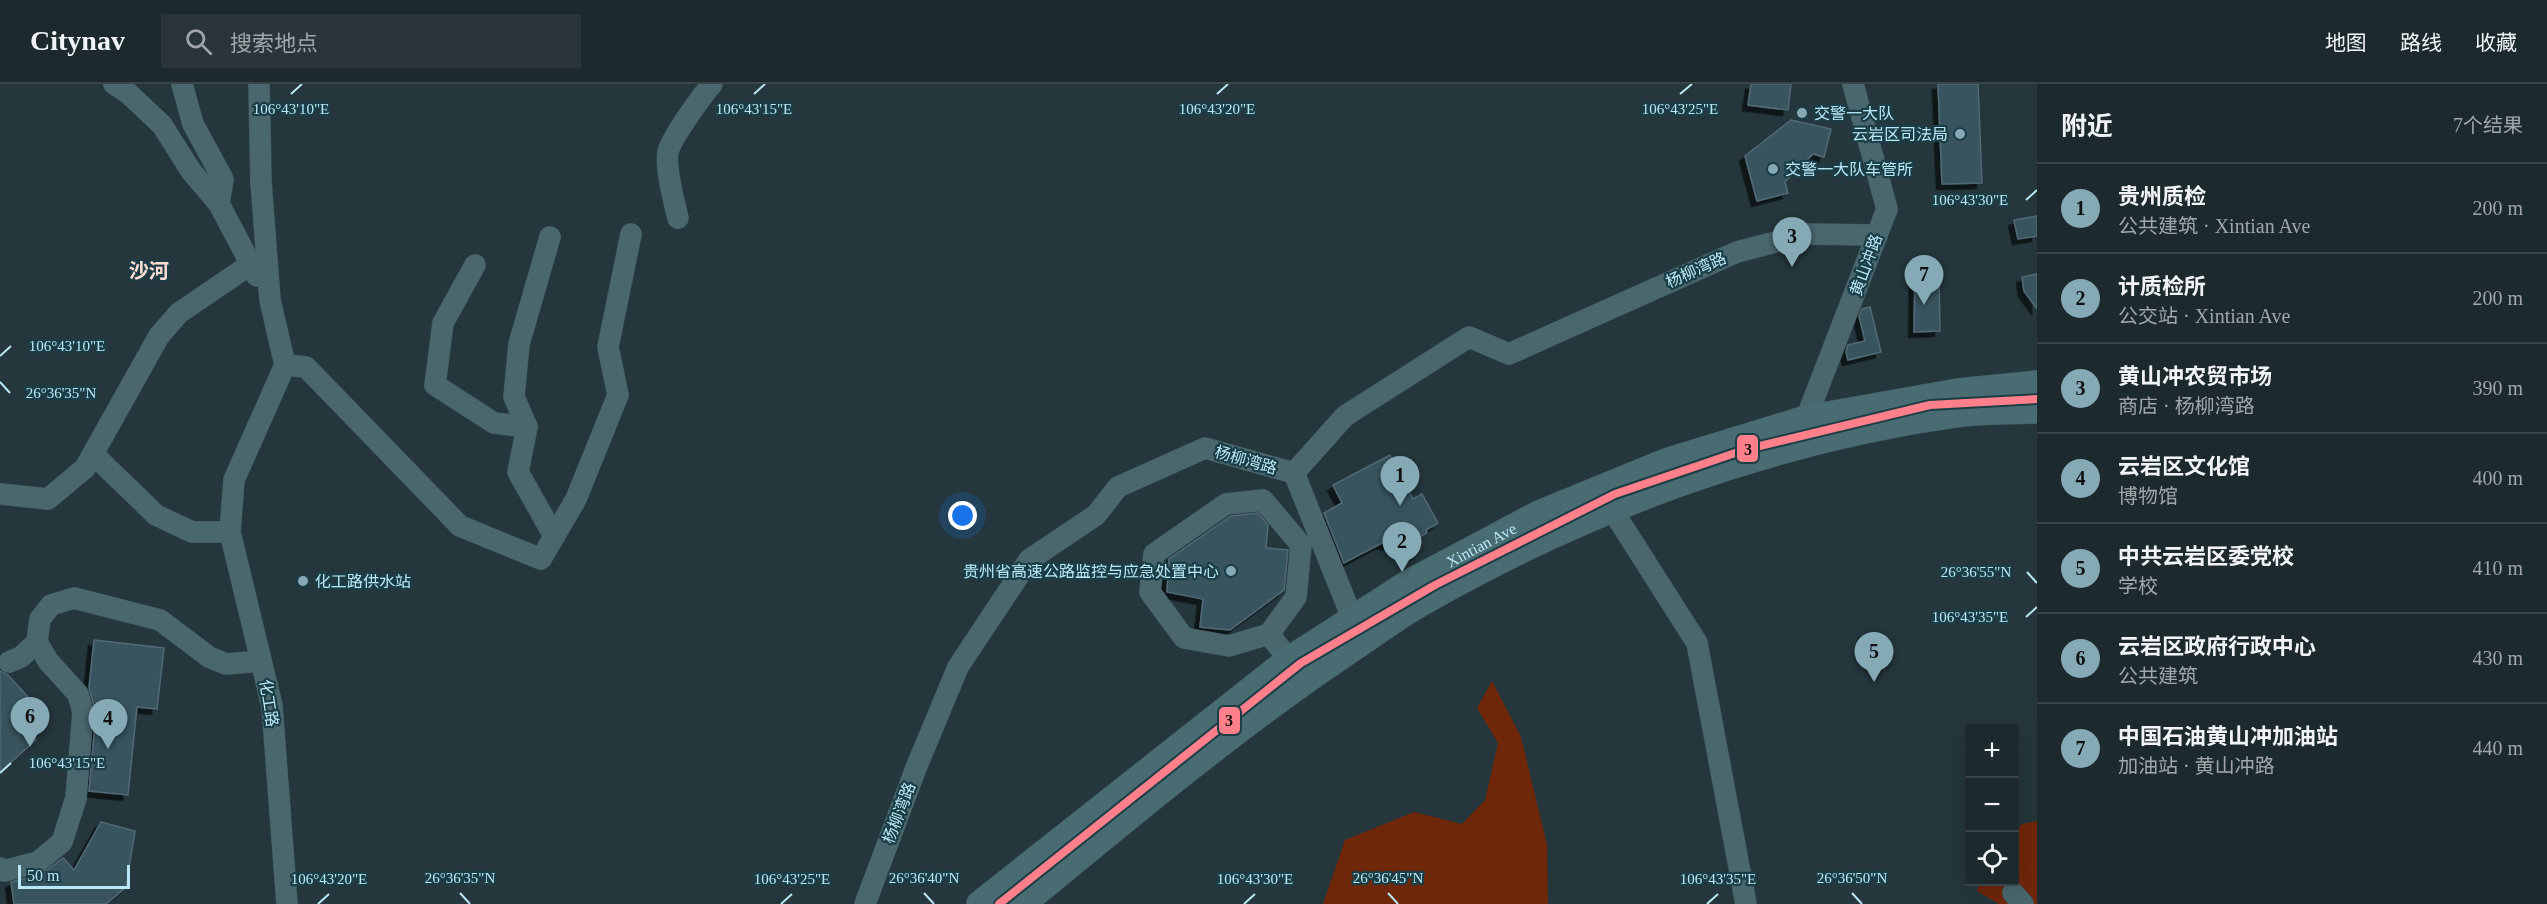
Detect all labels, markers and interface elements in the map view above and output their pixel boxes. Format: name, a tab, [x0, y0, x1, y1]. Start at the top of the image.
search box	[161, 14, 581, 68]
text: Citynav	[30, 25, 125, 56]
icon: search	[182, 25, 215, 58]
text: 搜索地点	[230, 31, 318, 56]
text: 地图	[2325, 31, 2367, 55]
text: 路线	[2400, 31, 2442, 55]
text: 收藏	[2475, 31, 2517, 55]
text: 106°43'10"E	[253, 101, 329, 117]
text: 106°43'15"E	[716, 101, 792, 117]
text: 106°43'20"E	[1179, 101, 1255, 117]
text: 106°43'25"E	[1642, 101, 1718, 117]
place label: 交警一大队	[1814, 105, 1894, 122]
marker: 交警一大队	[1795, 106, 1809, 120]
text: 附近	[2061, 112, 2113, 141]
text: 7个结果	[2453, 114, 2523, 136]
place label: 云岩区司法局	[1852, 126, 1948, 143]
marker: 云岩区司法局	[1953, 127, 1967, 141]
place label: 交警一大队车管所	[1785, 161, 1913, 178]
marker: 交警一大队车管所	[1766, 162, 1780, 176]
text: 贵州质检	[2118, 184, 2206, 209]
text: 106°43'30"E	[1932, 192, 2008, 208]
text: 1	[2076, 197, 2086, 219]
text: 200 m	[2472, 197, 2523, 219]
text: 公共建筑 · Xintian Ave	[2118, 215, 2310, 237]
pin: 3	[1772, 218, 1812, 267]
street label: 黄山冲路	[1847, 232, 1885, 298]
street label: 杨柳湾路	[1663, 249, 1729, 291]
pin: 7	[1904, 256, 1944, 305]
district label: 沙河	[129, 260, 169, 282]
text: 计质检所	[2118, 274, 2206, 299]
text: 2	[2076, 287, 2086, 309]
text: 200 m	[2472, 287, 2523, 309]
text: 公交站 · Xintian Ave	[2118, 305, 2290, 327]
text: 106°43'10"E	[29, 338, 105, 354]
text: 黄山冲农贸市场	[2118, 364, 2272, 389]
text: 3	[2076, 377, 2086, 399]
text: 390 m	[2472, 377, 2523, 399]
text: 26°36'35"N	[26, 385, 96, 401]
text: 商店 · 杨柳湾路	[2118, 395, 2255, 417]
line badge: 3	[1736, 434, 1759, 463]
text: 3	[1744, 441, 1752, 458]
street label: 杨柳湾路	[1213, 443, 1279, 477]
text: 云岩区文化馆	[2118, 454, 2250, 479]
pin: 1	[1380, 456, 1420, 506]
text: 4	[2076, 467, 2086, 489]
text: 400 m	[2472, 467, 2523, 489]
text: 博物馆	[2118, 485, 2178, 507]
your location	[948, 501, 977, 530]
street label: Xintian Ave	[1443, 519, 1519, 570]
pin: 2	[1382, 522, 1422, 572]
text: 中共云岩区委党校	[2118, 544, 2294, 569]
text: 5	[2076, 557, 2086, 579]
text: 410 m	[2472, 557, 2523, 579]
place label: 贵州省高速公路监控与应急处置中心	[963, 563, 1219, 580]
marker: 贵州省高速公路监控与应急处置中心	[1224, 564, 1238, 578]
text: 26°36'55"N	[1941, 564, 2011, 580]
place label: 化工路供水站	[315, 573, 411, 590]
marker: 化工路供水站	[296, 574, 310, 588]
text: 学校	[2118, 575, 2158, 597]
text: 106°43'35"E	[1932, 609, 2008, 625]
pin: 5	[1854, 632, 1894, 682]
text: 云岩区政府行政中心	[2118, 634, 2316, 659]
text: 6	[2076, 647, 2086, 669]
text: 430 m	[2472, 647, 2523, 669]
text: 公共建筑	[2118, 665, 2198, 687]
street label: 化工路	[257, 678, 281, 728]
pin: 6	[10, 698, 50, 747]
pin: 4	[88, 700, 128, 749]
line badge: 3	[1218, 706, 1241, 735]
text: 3	[1225, 712, 1233, 729]
map controls	[1965, 724, 2019, 886]
button: +	[1965, 724, 2019, 778]
text: 中国石油黄山冲加油站	[2118, 724, 2338, 749]
text: 7	[2076, 737, 2086, 759]
text: 440 m	[2472, 737, 2523, 759]
text: 106°43'15"E	[29, 755, 105, 771]
text: 加油站 · 黄山冲路	[2118, 755, 2275, 777]
button: −	[1965, 778, 2019, 832]
street label: 杨柳湾路	[880, 780, 918, 846]
button: locate	[1965, 832, 2019, 886]
scale bar	[18, 862, 130, 890]
text: 50 m	[27, 867, 59, 884]
text: 26°36'35"N	[425, 870, 495, 886]
text: 26°36'40"N	[889, 870, 959, 886]
text: 26°36'45"N	[1353, 870, 1423, 886]
text: 26°36'50"N	[1817, 870, 1887, 886]
text: 106°43'20"E	[291, 871, 367, 887]
text: 106°43'25"E	[754, 871, 830, 887]
text: 106°43'30"E	[1217, 871, 1293, 887]
text: 106°43'35"E	[1680, 871, 1756, 887]

